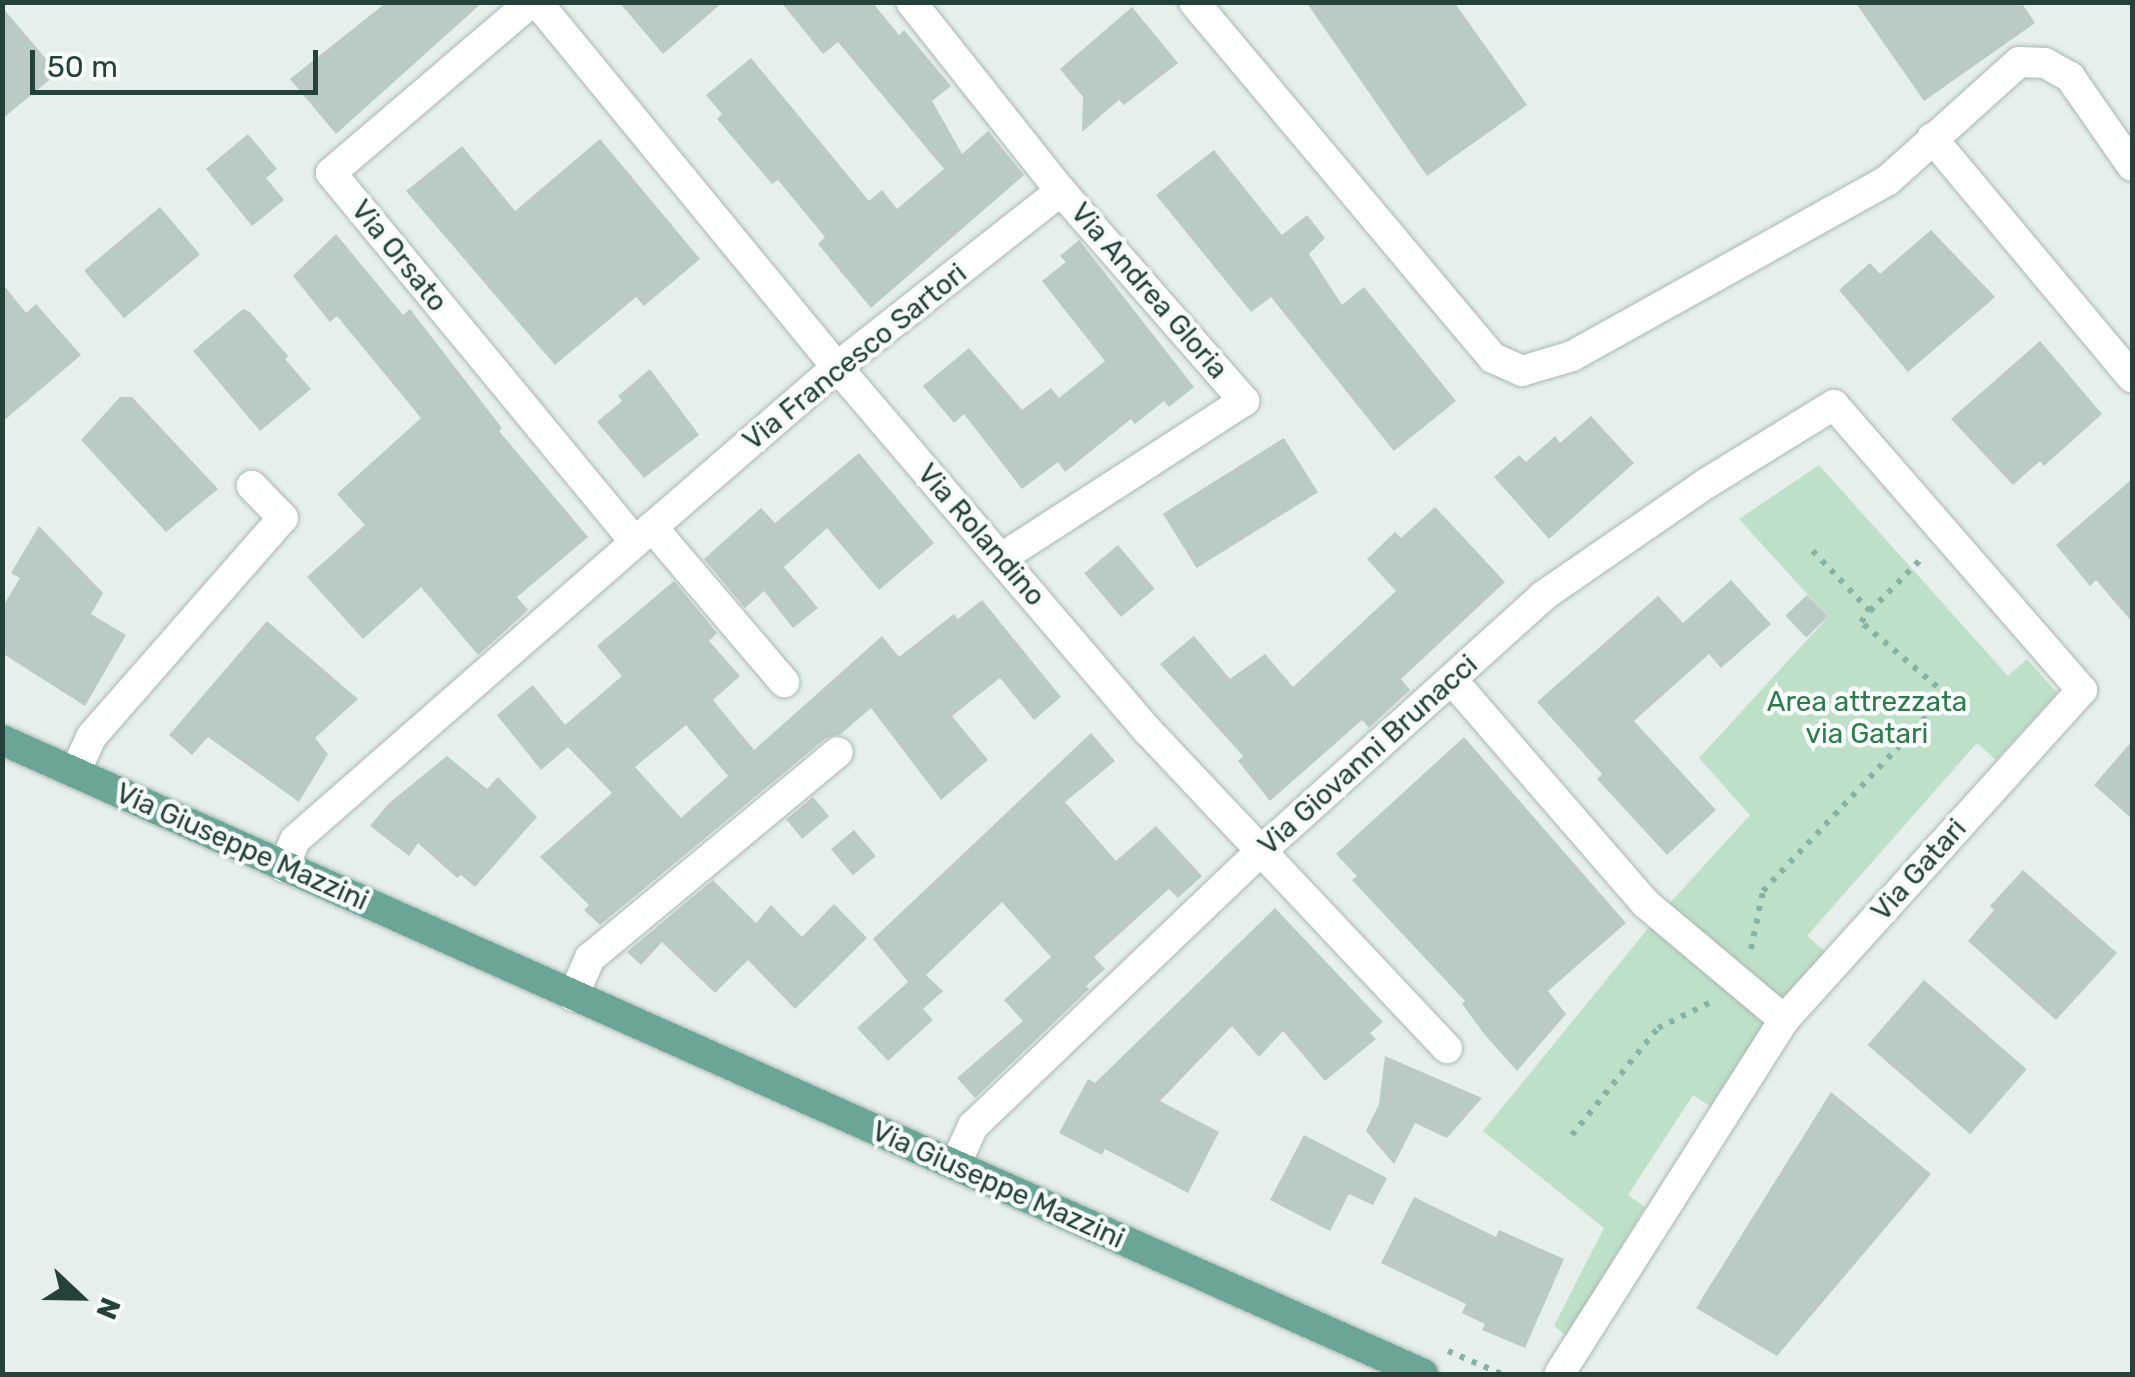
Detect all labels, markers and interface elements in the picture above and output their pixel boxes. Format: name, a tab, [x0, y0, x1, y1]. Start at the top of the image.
scale bar	[35, 30, 322, 92]
text: 50 m	[47, 49, 118, 85]
street label: Via Orsato	[344, 194, 454, 318]
street label: Via Andrea Gloria	[1063, 196, 1235, 386]
street label: Via Francesco Sartori	[736, 257, 974, 457]
street label: Via Rolandino	[910, 457, 1052, 613]
street label: Via Giovanni Brunacci	[1252, 648, 1484, 862]
park label: Area attrezzata via Gatari	[1767, 685, 1967, 751]
street label: Via Giuseppe Mazzini	[111, 776, 373, 918]
street label: Via Gatari	[1865, 812, 1973, 928]
street label: Via Giuseppe Mazzini	[867, 1114, 1129, 1256]
north arrow	[30, 1247, 130, 1347]
text: N	[89, 1293, 127, 1324]

